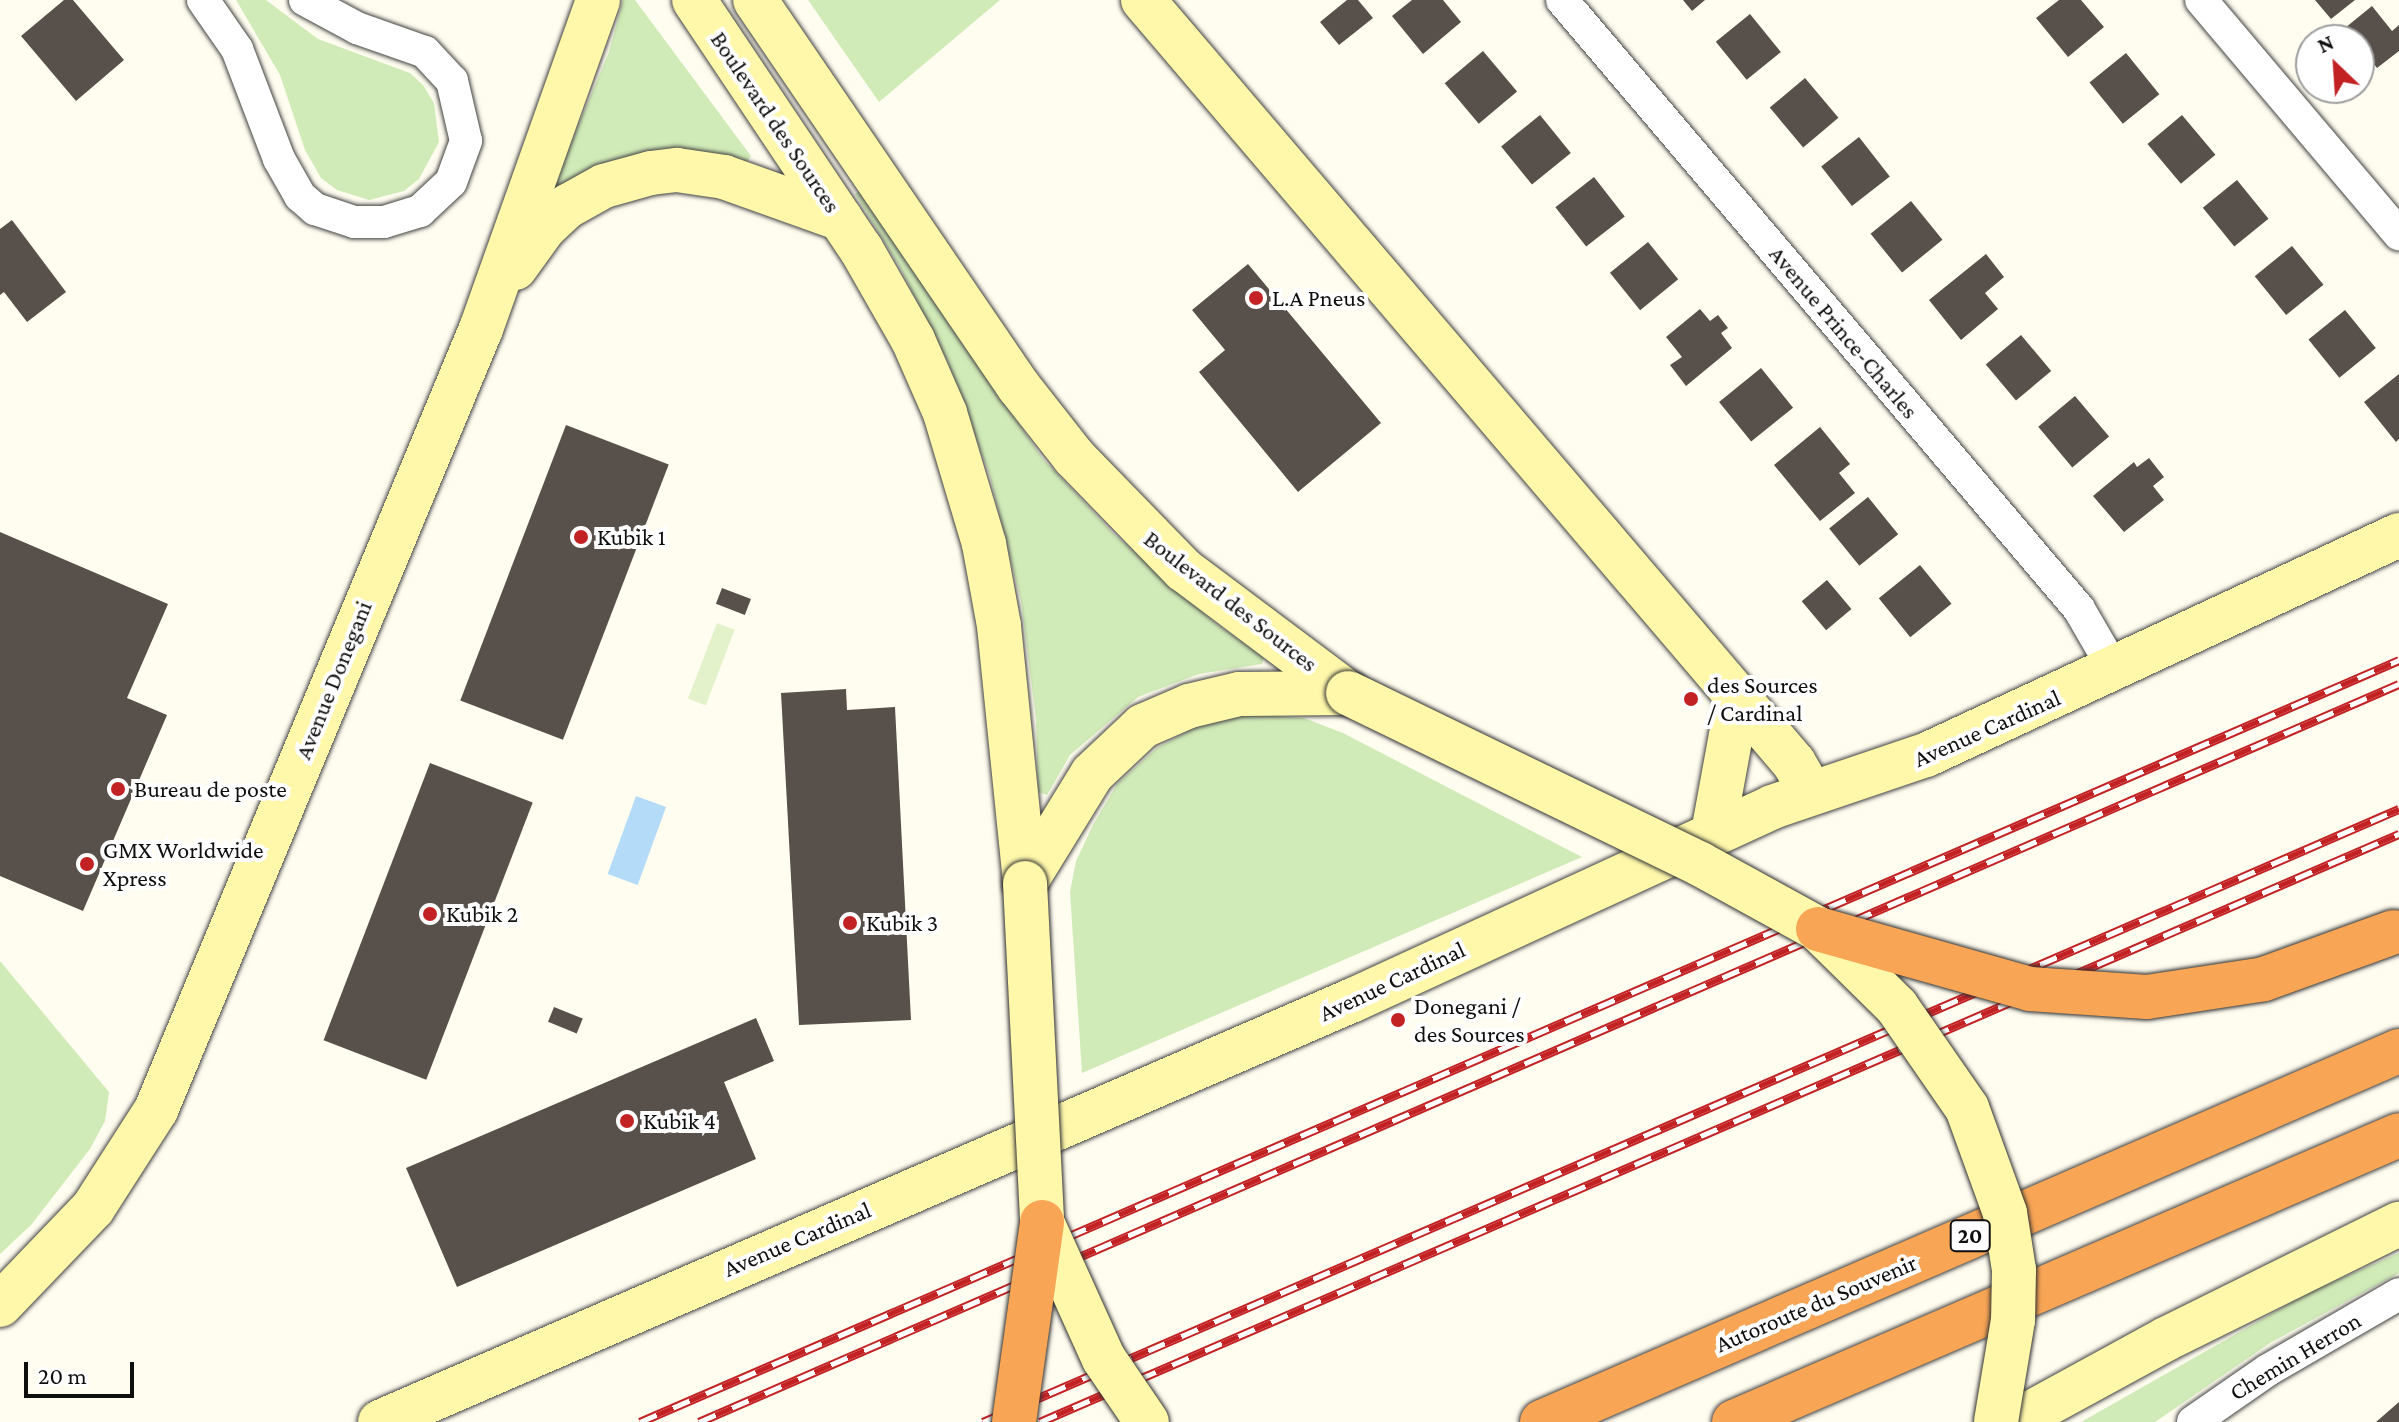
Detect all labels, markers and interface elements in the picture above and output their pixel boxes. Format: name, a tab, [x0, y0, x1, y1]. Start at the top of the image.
north arrow	[2295, 24, 2375, 104]
street label: Boulevard des Sources	[705, 26, 847, 218]
text: N	[2313, 29, 2338, 58]
street label: Avenue Prince-Charles	[1763, 240, 1925, 424]
place label: L.A Pneus	[1272, 284, 1365, 312]
marker: L.A Pneus	[1247, 289, 1265, 307]
place label: Kubik 1	[597, 523, 666, 551]
street label: Boulevard des Sources	[1138, 524, 1324, 678]
marker: Kubik 1	[572, 528, 590, 546]
street label: Avenue Donegani	[288, 597, 378, 763]
place label: des Sources / Cardinal	[1707, 671, 1818, 727]
street label: Avenue Cardinal	[1909, 683, 2065, 773]
marker: des Sources / Cardinal	[1682, 690, 1700, 708]
place label: Bureau de poste	[134, 775, 287, 803]
marker: Bureau de poste	[109, 780, 127, 798]
place label: GMX Worldwide Xpress	[103, 836, 264, 892]
marker: GMX Worldwide Xpress	[78, 855, 96, 873]
place label: Kubik 2	[446, 900, 518, 928]
marker: Kubik 2	[421, 905, 439, 923]
place label: Kubik 3	[866, 909, 938, 937]
marker: Kubik 3	[841, 914, 859, 932]
street label: Avenue Cardinal	[1315, 935, 1469, 1027]
place label: Donegani / des Sources	[1414, 992, 1525, 1048]
marker: Donegani / des Sources	[1389, 1011, 1407, 1029]
place label: Kubik 4	[643, 1107, 716, 1135]
marker: Kubik 4	[618, 1112, 636, 1130]
street label: Avenue Cardinal	[719, 1195, 875, 1283]
road number: 20	[1948, 1218, 1992, 1254]
street label: Autoroute du Souvenir	[1711, 1248, 1921, 1358]
street label: Chemin Herron	[2224, 1305, 2366, 1407]
scale bar	[28, 1346, 138, 1396]
text: 20 m	[38, 1362, 87, 1389]

